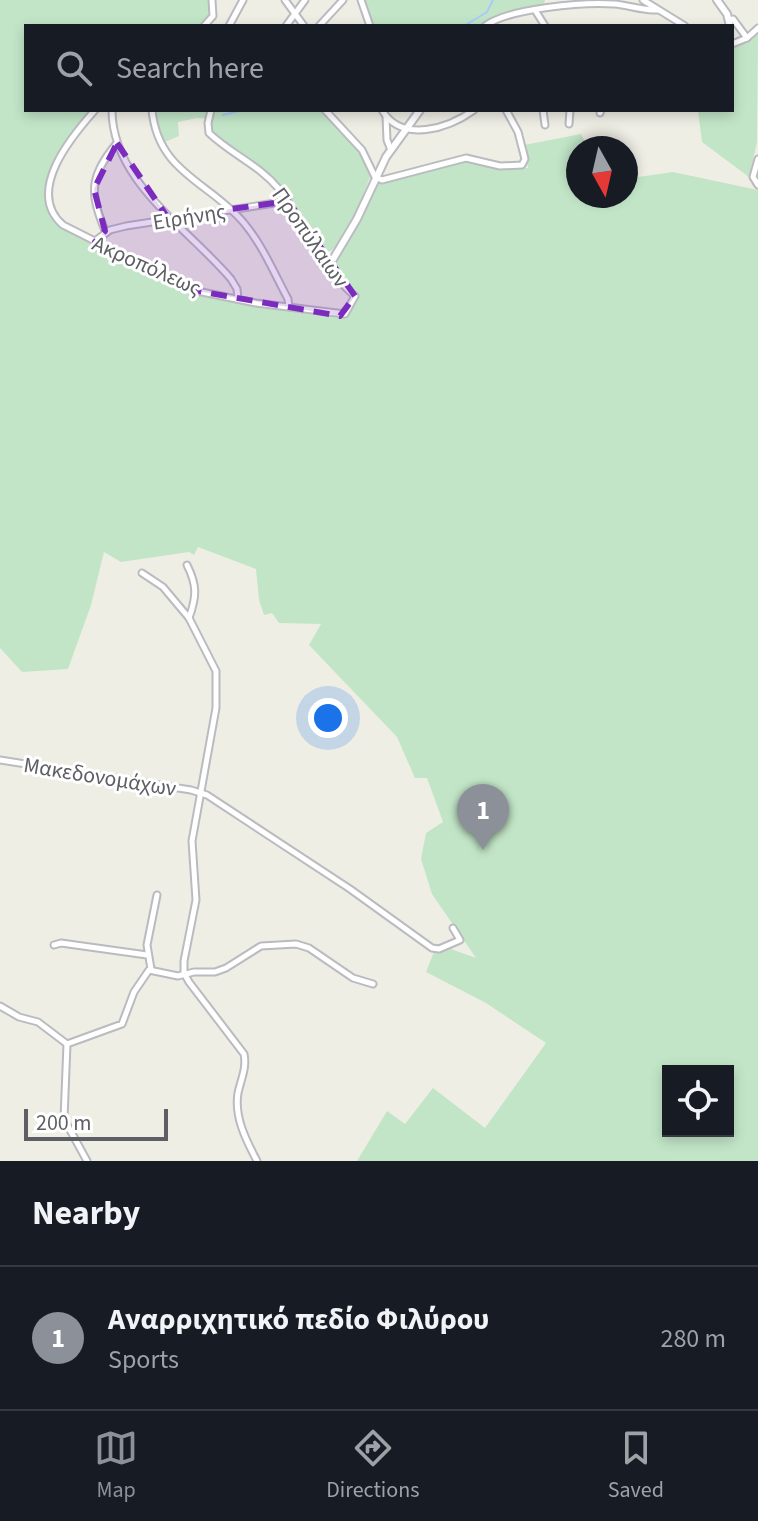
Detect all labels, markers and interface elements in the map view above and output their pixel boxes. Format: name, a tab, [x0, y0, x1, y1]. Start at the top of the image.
search box	[24, 24, 734, 112]
icon: search	[52, 46, 96, 90]
text: Search here	[116, 47, 264, 90]
north arrow	[566, 136, 638, 208]
street label: Προπύλαιων	[264, 181, 357, 294]
street label: Ειρήνης	[151, 195, 228, 239]
street label: Ακροπόλεως	[87, 228, 206, 304]
your location	[308, 698, 348, 738]
street label: Μακεδονομάχων	[21, 749, 178, 805]
pin: 1	[457, 784, 509, 850]
map controls	[662, 1065, 734, 1137]
button: locate	[662, 1065, 734, 1137]
scale bar	[24, 1105, 168, 1141]
text: 200 m	[36, 1107, 91, 1139]
text: Nearby	[32, 1189, 140, 1238]
text: Αναρριχητικό πεδίο Φιλύρου	[108, 1298, 489, 1341]
text: 1	[51, 1320, 65, 1357]
text: 280 m	[660, 1320, 726, 1357]
text: Sports	[108, 1341, 179, 1378]
tab: Map	[94, 1426, 138, 1506]
tab: Directions	[326, 1426, 419, 1506]
tab: Saved	[608, 1426, 664, 1506]

